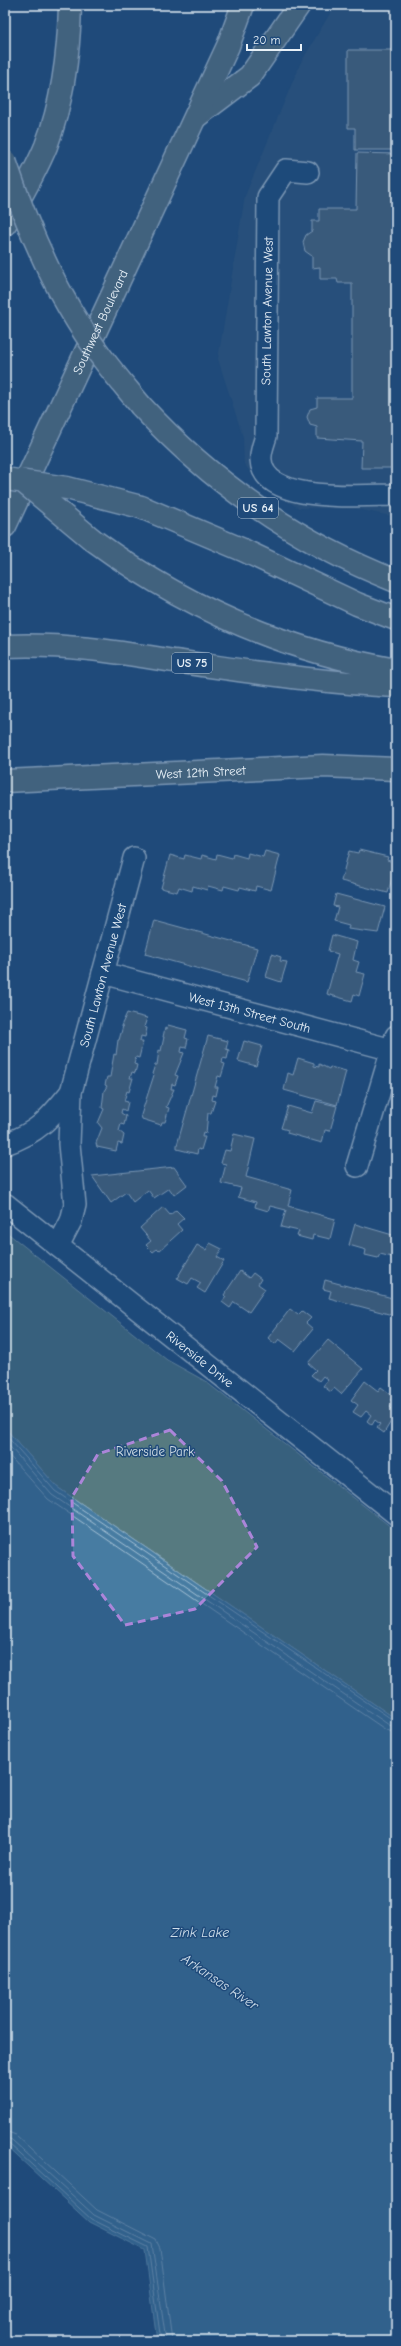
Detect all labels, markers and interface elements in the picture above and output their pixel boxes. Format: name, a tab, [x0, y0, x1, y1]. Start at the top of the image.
scale bar	[247, 26, 301, 52]
text: 20 m	[253, 33, 281, 47]
street label: South Lawton Avenue West	[258, 236, 276, 385]
street label: Southwest Boulevard	[69, 267, 131, 377]
road number: US 64	[238, 498, 278, 518]
road number: US 75	[172, 653, 212, 673]
street label: West 12th Street	[155, 762, 247, 781]
street label: South Lawton Avenue West	[76, 900, 129, 1049]
street label: West 13th Street South	[187, 989, 312, 1036]
street label: Riverside Drive	[163, 1327, 237, 1390]
park label: Riverside Park	[116, 1444, 195, 1459]
water label: Zink Lake	[170, 1924, 229, 1941]
water label: Arkansas River	[178, 1950, 263, 2015]

